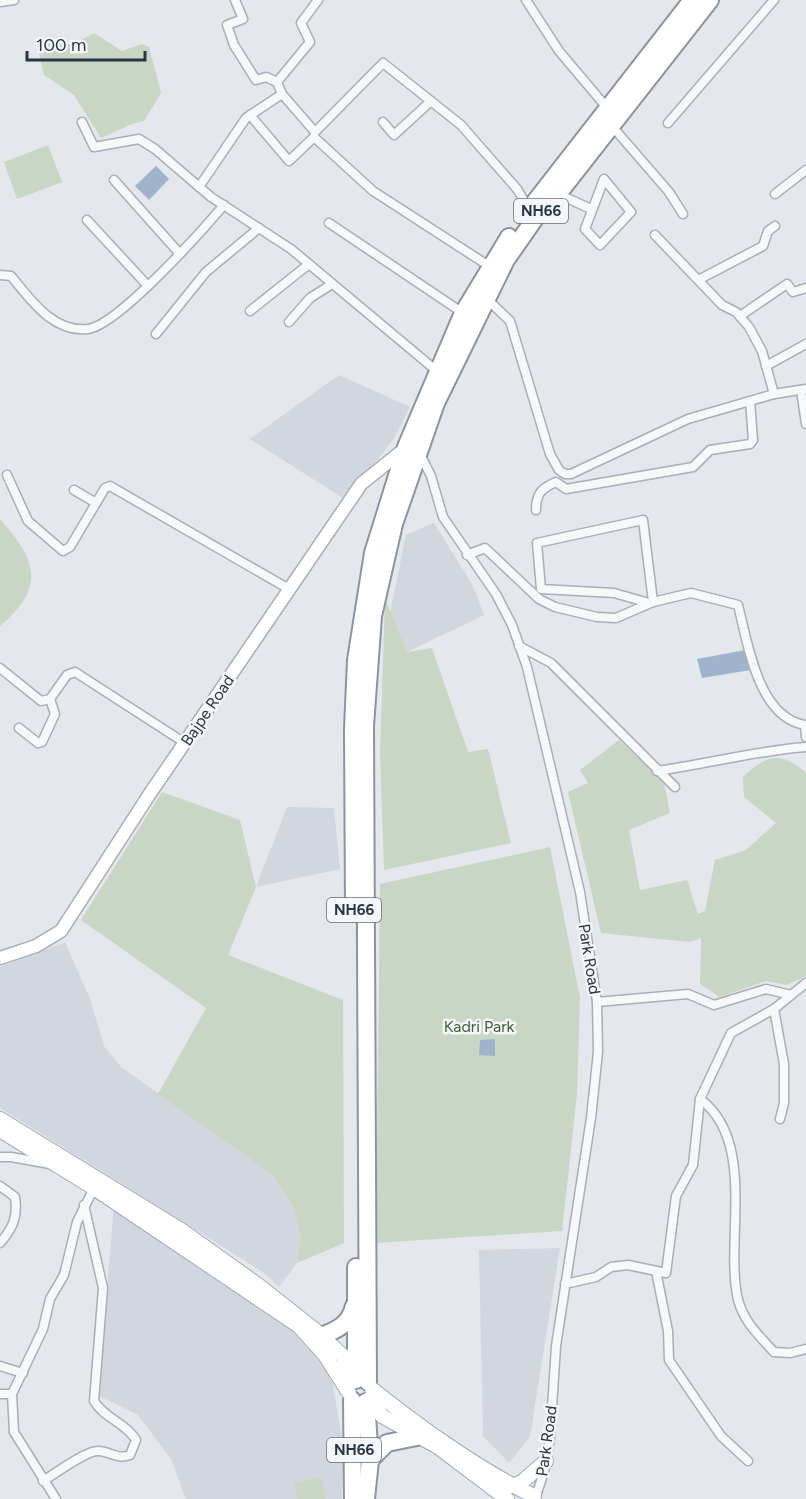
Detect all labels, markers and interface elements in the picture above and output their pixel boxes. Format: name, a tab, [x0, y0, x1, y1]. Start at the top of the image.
scale bar	[27, 24, 146, 62]
text: 100 m	[36, 34, 86, 56]
road number: NH66	[514, 199, 568, 223]
street label: Bajpe Road	[177, 671, 238, 749]
road number: NH66	[327, 898, 381, 922]
street label: Park Road	[575, 922, 604, 996]
park label: Kadri Park	[444, 1017, 515, 1036]
street label: Park Road	[532, 1404, 561, 1478]
road number: NH66	[327, 1438, 381, 1462]

